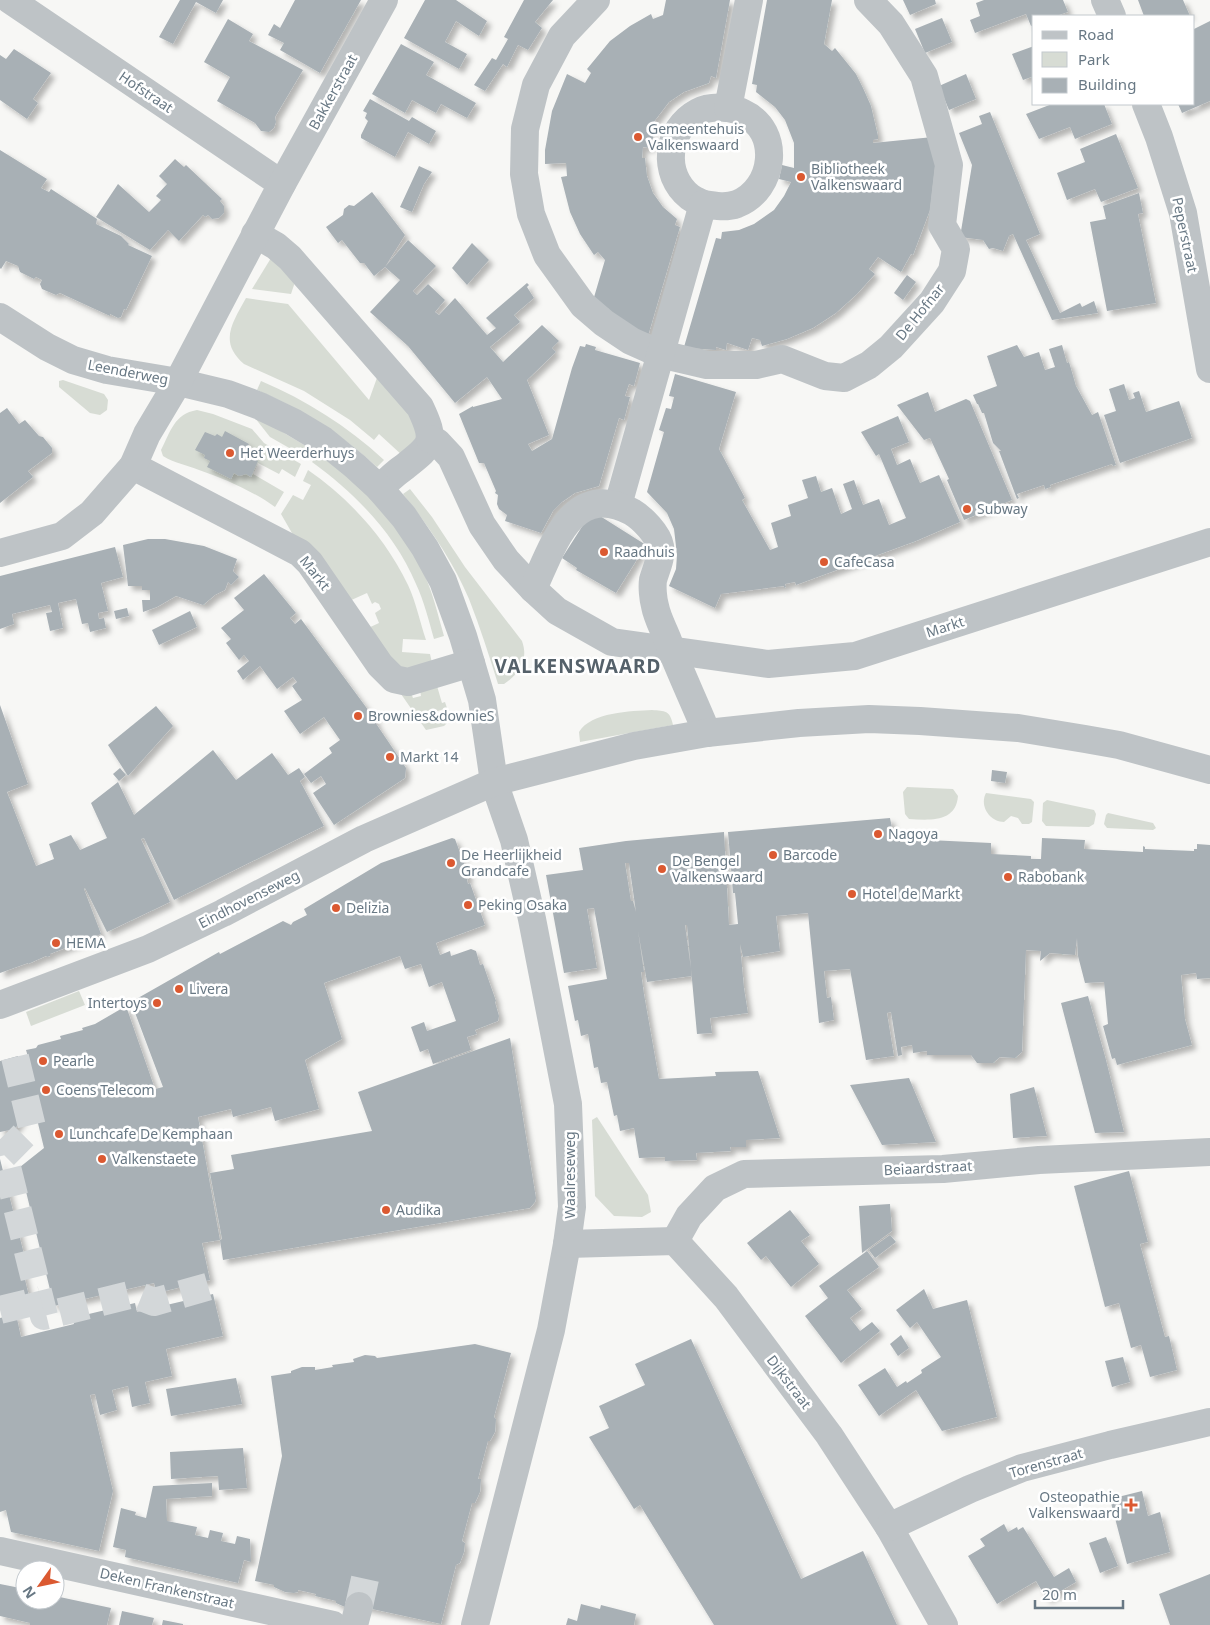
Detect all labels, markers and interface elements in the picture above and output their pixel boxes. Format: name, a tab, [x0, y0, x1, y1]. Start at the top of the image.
legend	[1032, 15, 1195, 105]
text: Road	[1078, 24, 1114, 44]
text: Park	[1078, 49, 1110, 69]
street label: Bakkerstraat	[304, 51, 361, 133]
street label: Hofstraat	[115, 66, 177, 117]
text: Building	[1078, 74, 1136, 94]
place label: Gemeentehuis Valkenswaard	[648, 119, 744, 154]
marker: Gemeentehuis Valkenswaard	[632, 131, 644, 143]
place label: Bibliotheek Valkenswaard	[811, 159, 902, 194]
marker: Bibliotheek Valkenswaard	[795, 171, 807, 183]
street label: Peperstraat	[1168, 195, 1203, 274]
street label: De Hofnar	[891, 279, 948, 344]
street label: Leenderweg	[86, 354, 170, 389]
place label: Het Weerderhuys	[240, 443, 355, 462]
marker: Het Weerderhuys	[224, 447, 236, 459]
place label: Subway	[977, 499, 1029, 518]
marker: Subway	[961, 503, 973, 515]
place label: Raadhuis	[614, 542, 675, 561]
marker: Raadhuis	[598, 546, 610, 558]
street label: Markt	[296, 552, 335, 594]
place label: CafeCasa	[834, 552, 895, 571]
marker: CafeCasa	[818, 556, 830, 568]
street label: Markt	[923, 611, 966, 642]
district label: VALKENSWAARD	[495, 653, 661, 679]
place label: Brownies&downieS	[368, 706, 495, 725]
marker: Brownies&downieS	[352, 710, 364, 722]
place label: Markt 14	[400, 747, 459, 766]
marker: Markt 14	[384, 751, 396, 763]
place label: Nagoya	[888, 824, 938, 843]
marker: Nagoya	[872, 828, 884, 840]
place label: De Heerlijkheid Grandcafe	[461, 845, 562, 880]
place label: Barcode	[783, 845, 837, 864]
marker: Barcode	[767, 849, 779, 861]
place label: De Bengel Valkenswaard	[672, 851, 763, 886]
marker: De Heerlijkheid Grandcafe	[445, 857, 457, 869]
marker: De Bengel Valkenswaard	[656, 863, 668, 875]
street label: Eindhovenseweg	[195, 865, 303, 932]
place label: Rabobank	[1018, 867, 1085, 886]
marker: Rabobank	[1002, 871, 1014, 883]
place label: Hotel de Markt	[862, 884, 960, 903]
marker: Hotel de Markt	[846, 888, 858, 900]
place label: Peking Osaka	[478, 895, 567, 914]
place label: Delizia	[346, 898, 389, 917]
marker: Peking Osaka	[462, 899, 474, 911]
marker: Delizia	[330, 902, 342, 914]
place label: HEMA	[66, 933, 106, 952]
marker: HEMA	[50, 937, 62, 949]
place label: Livera	[189, 979, 228, 998]
marker: Livera	[173, 983, 185, 995]
place label: Intertoys	[88, 993, 147, 1012]
marker: Intertoys	[151, 997, 163, 1009]
place label: Pearle	[53, 1051, 95, 1070]
marker: Pearle	[37, 1055, 49, 1067]
place label: Coens Telecom	[56, 1080, 155, 1099]
marker: Coens Telecom	[40, 1084, 52, 1096]
place label: Lunchcafe De Kemphaan	[69, 1124, 233, 1143]
marker: Lunchcafe De Kemphaan	[53, 1128, 65, 1140]
street label: Waalreseweg	[560, 1131, 579, 1219]
place label: Valkenstaete	[112, 1149, 196, 1168]
marker: Valkenstaete	[96, 1153, 108, 1165]
street label: Beiaardstraat	[883, 1156, 973, 1179]
place label: Audika	[396, 1200, 441, 1219]
marker: Audika	[380, 1204, 392, 1216]
street label: Dijkstraat	[763, 1351, 816, 1413]
street label: Torenstraat	[1007, 1443, 1085, 1482]
place label: Osteopathie Valkenswaard	[1029, 1487, 1120, 1522]
marker: Osteopathie Valkenswaard	[1124, 1498, 1138, 1512]
north arrow	[15, 1560, 65, 1610]
street label: Deken Frankenstraat	[98, 1563, 236, 1612]
scale bar	[1035, 1578, 1122, 1610]
text: N	[18, 1582, 40, 1602]
text: 20 m	[1042, 1584, 1077, 1604]

